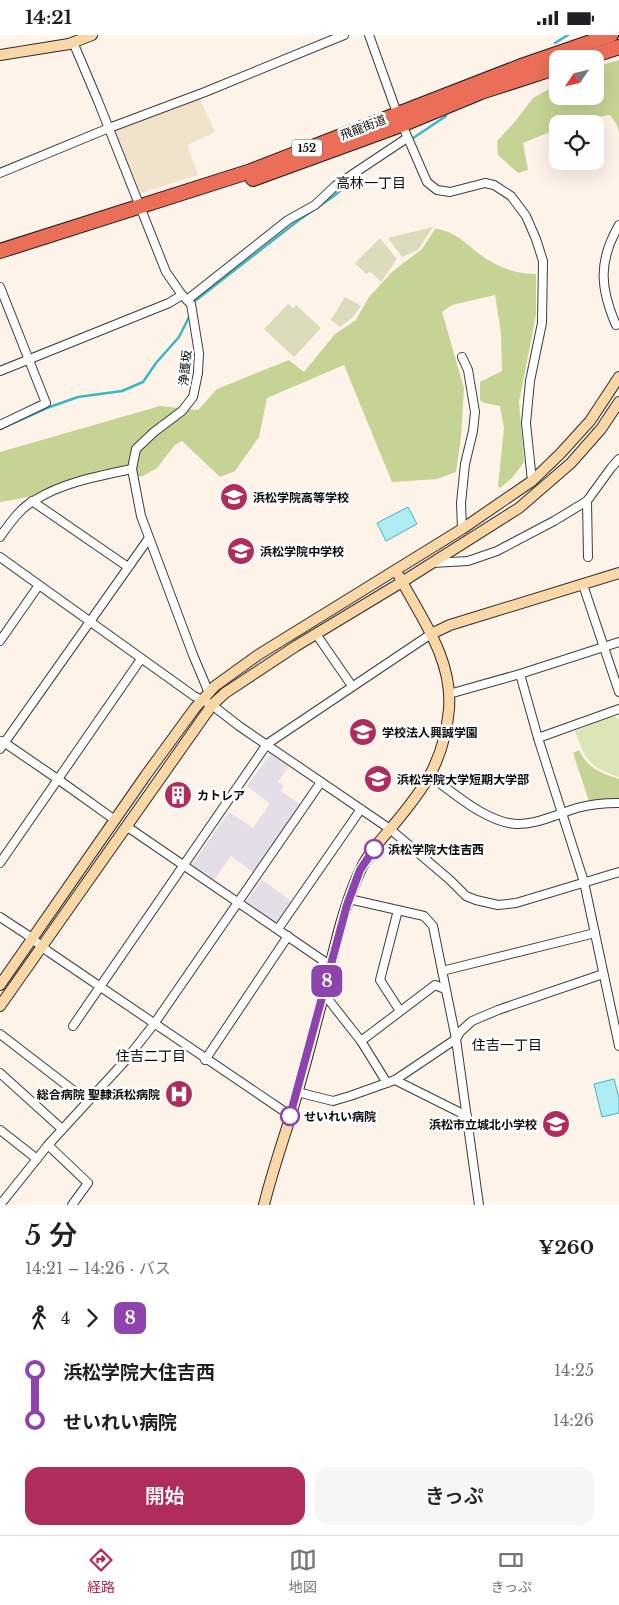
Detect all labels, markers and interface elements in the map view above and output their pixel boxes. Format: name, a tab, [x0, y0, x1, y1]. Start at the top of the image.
text: 14:21	[25, 6, 72, 29]
north arrow	[549, 50, 604, 105]
map controls	[549, 50, 604, 170]
street label: 飛龍街道	[338, 111, 388, 143]
button: locate	[549, 115, 604, 170]
road number: 152	[292, 140, 322, 157]
district label: 高林一丁目	[336, 174, 406, 192]
street label: 浄護坂	[176, 349, 194, 387]
school or university icon: 浜松学院高等学校	[219, 482, 249, 512]
place label: 浜松学院高等学校	[253, 490, 349, 505]
school or university icon: 浜松学院中学校	[226, 536, 256, 566]
place label: 浜松学院中学校	[260, 544, 344, 559]
school or university icon: 学校法人興誠学園	[348, 717, 378, 747]
place label: 学校法人興誠学園	[382, 725, 478, 740]
school or university icon: 浜松学院大学短期大学部	[363, 764, 393, 794]
place label: 浜松学院大学短期大学部	[397, 772, 529, 787]
building icon: カトレア	[163, 780, 193, 810]
place label: カトレア	[197, 788, 245, 803]
marker: 浜松学院大住吉西	[364, 839, 384, 859]
place label: 浜松学院大住吉西	[388, 842, 484, 857]
line badge: 8	[311, 965, 343, 997]
text: 8	[321, 970, 333, 992]
district label: 住吉一丁目	[472, 1036, 542, 1054]
district label: 住吉二丁目	[116, 1047, 186, 1065]
hospital icon: 総合病院 聖隷浜松病院	[164, 1079, 194, 1109]
place label: 総合病院 聖隷浜松病院	[37, 1087, 160, 1102]
marker: せいれい病院	[280, 1106, 300, 1126]
place label: せいれい病院	[304, 1109, 376, 1124]
school or university icon: 浜松市立城北小学校	[541, 1109, 571, 1139]
place label: 浜松市立城北小学校	[429, 1117, 537, 1132]
text: 5 分	[25, 1218, 77, 1253]
text: ¥260	[538, 1236, 594, 1259]
text: 14:21 – 14:26 · バス	[25, 1258, 171, 1278]
icon: walk	[25, 1304, 53, 1332]
icon: forward	[78, 1304, 106, 1332]
text: 8	[124, 1307, 136, 1329]
text: 4	[61, 1308, 70, 1328]
text: 14:25	[554, 1360, 594, 1380]
text: 浜松学院大住吉西	[63, 1361, 215, 1384]
text: 14:26	[553, 1410, 594, 1430]
text: せいれい病院	[63, 1411, 177, 1434]
button: 開始	[25, 1467, 305, 1525]
button: きっぷ	[315, 1467, 594, 1525]
tab: 経路	[87, 1546, 115, 1596]
tab: 地図	[289, 1546, 317, 1596]
tab: きっぷ	[491, 1546, 532, 1596]

